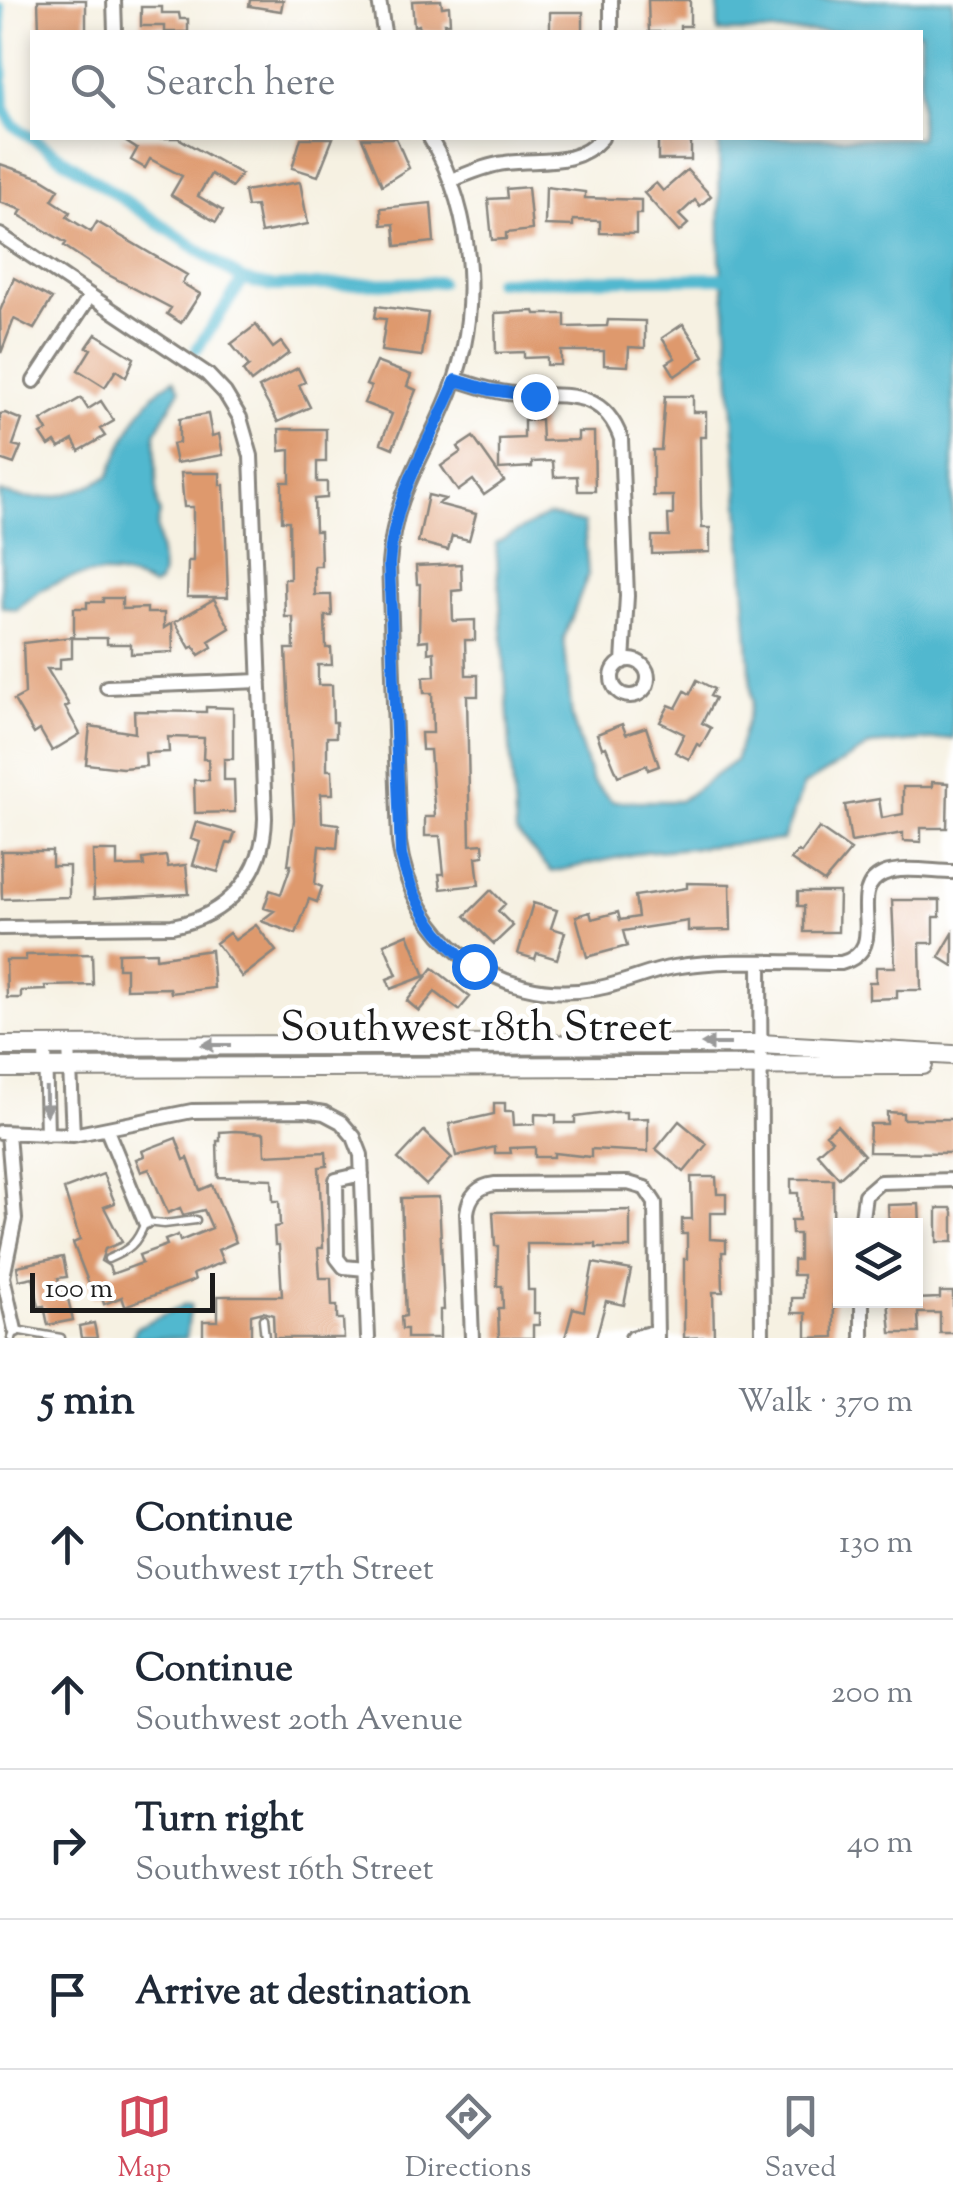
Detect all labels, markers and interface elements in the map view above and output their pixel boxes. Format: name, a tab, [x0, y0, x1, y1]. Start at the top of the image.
search box	[30, 30, 923, 140]
icon: search	[65, 58, 120, 113]
text: Search here	[145, 58, 336, 112]
route end	[513, 374, 559, 420]
route start	[452, 944, 498, 990]
street label: Southwest 18th Street	[280, 1000, 672, 1060]
one-way arrow	[699, 1036, 731, 1052]
one-way arrow	[199, 1037, 231, 1053]
one-way arrow	[38, 1086, 54, 1118]
map controls	[833, 1218, 923, 1308]
button: layers	[833, 1218, 923, 1308]
scale bar	[30, 1268, 215, 1312]
text: 100 m	[45, 1270, 113, 1310]
text: 5 min	[40, 1373, 135, 1433]
text: Walk · 370 m	[738, 1380, 913, 1426]
text: Continue	[135, 1494, 293, 1548]
icon: ahead	[40, 1517, 95, 1572]
text: 130 m	[839, 1521, 913, 1567]
text: Southwest 17th Street	[135, 1548, 434, 1594]
text: Continue	[135, 1644, 293, 1698]
icon: ahead	[40, 1667, 95, 1722]
text: 200 m	[831, 1671, 913, 1717]
text: Southwest 20th Avenue	[135, 1698, 463, 1744]
text: Turn right	[135, 1794, 303, 1848]
icon: right	[40, 1817, 95, 1872]
text: 40 m	[847, 1821, 913, 1867]
text: Southwest 16th Street	[135, 1848, 433, 1894]
icon: arrive	[40, 1967, 95, 2022]
text: Arrive at destination	[135, 1967, 471, 2021]
tab: Map	[117, 2089, 172, 2189]
tab: Directions	[405, 2089, 531, 2189]
tab: Saved	[764, 2089, 836, 2189]

